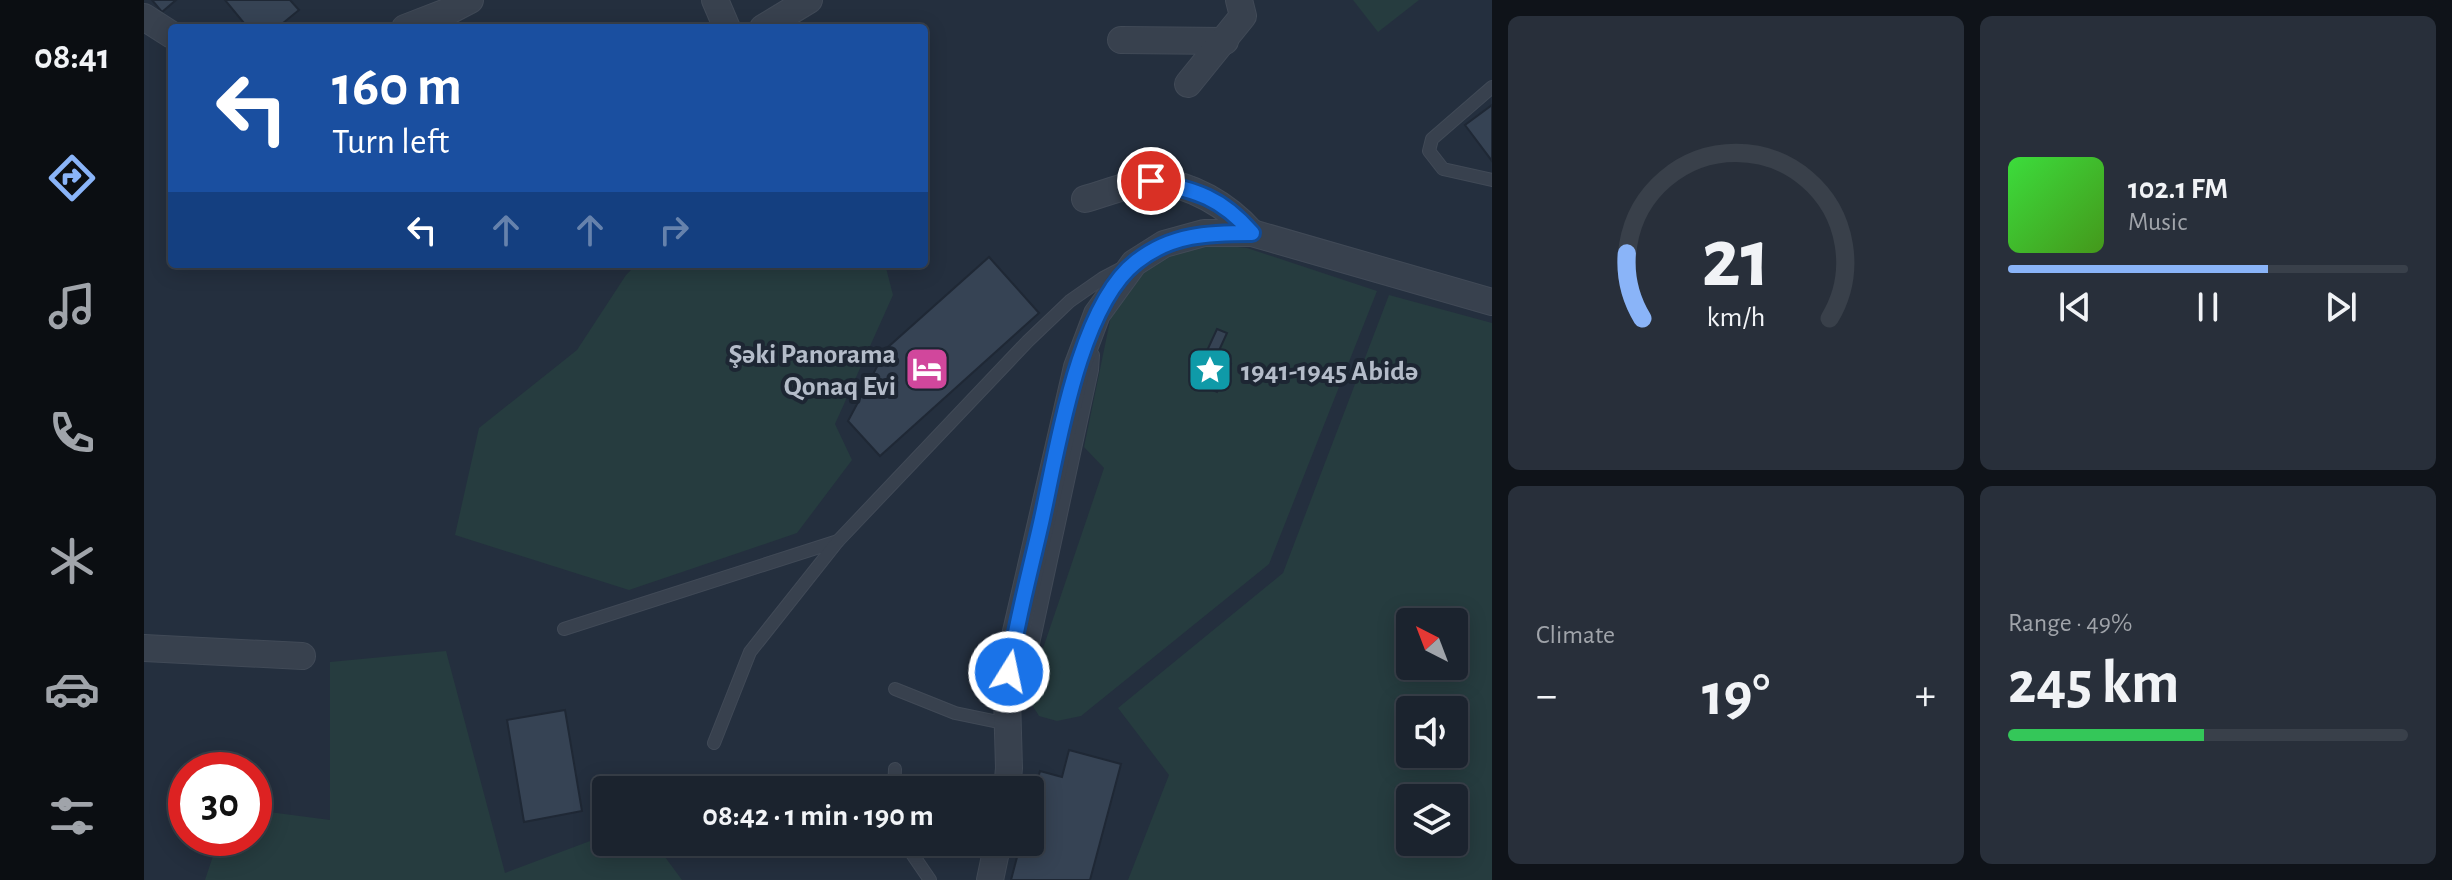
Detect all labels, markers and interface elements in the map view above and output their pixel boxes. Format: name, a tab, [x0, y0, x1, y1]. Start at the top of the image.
text: 08:41	[34, 39, 110, 75]
icon: left	[200, 56, 304, 160]
text: 160 m	[332, 59, 462, 115]
text: Turn left	[332, 124, 449, 160]
pin	[1117, 147, 1185, 215]
icon: directions	[44, 150, 100, 206]
icon: arrive	[1129, 159, 1173, 203]
text: 102.1 FM	[2128, 174, 2228, 204]
icon: left	[400, 208, 444, 252]
icon: ahead	[484, 208, 528, 252]
icon: ahead	[568, 208, 612, 252]
icon: right	[652, 208, 696, 252]
text: Music	[2128, 209, 2187, 235]
text: 21	[1701, 217, 1771, 301]
icon: music	[44, 278, 100, 334]
icon: previous	[2053, 285, 2097, 329]
icon: pause	[2186, 285, 2230, 329]
icon: next	[2319, 285, 2363, 329]
text: km/h	[1707, 303, 1765, 332]
place label: Şəki Panorama Qonaq Evi	[728, 341, 896, 401]
hotel icon: Şəki Panorama Qonaq Evi	[903, 345, 951, 393]
place icon: 1941-1945 Abidə	[1186, 346, 1234, 394]
place label: 1941-1945 Abidə	[1241, 358, 1418, 386]
icon: phone	[44, 405, 100, 461]
icon: climate	[44, 533, 100, 589]
north arrow	[1396, 608, 1468, 680]
map controls	[1396, 608, 1468, 856]
text: Range · 49%	[2008, 610, 2132, 636]
text: Climate	[1536, 622, 1615, 648]
position arrow	[967, 630, 1051, 714]
text: 245 km	[2008, 654, 2180, 714]
icon: car	[44, 661, 100, 717]
text: 19°	[1702, 666, 1770, 726]
text: −	[1536, 674, 1557, 718]
text: +	[1915, 674, 1936, 718]
button: sound	[1396, 696, 1468, 768]
speed limit sign: 30	[168, 752, 272, 856]
button: layers	[1396, 784, 1468, 856]
icon: filters	[44, 788, 100, 844]
text: 08:42 · 1 min · 190 m	[702, 801, 934, 831]

